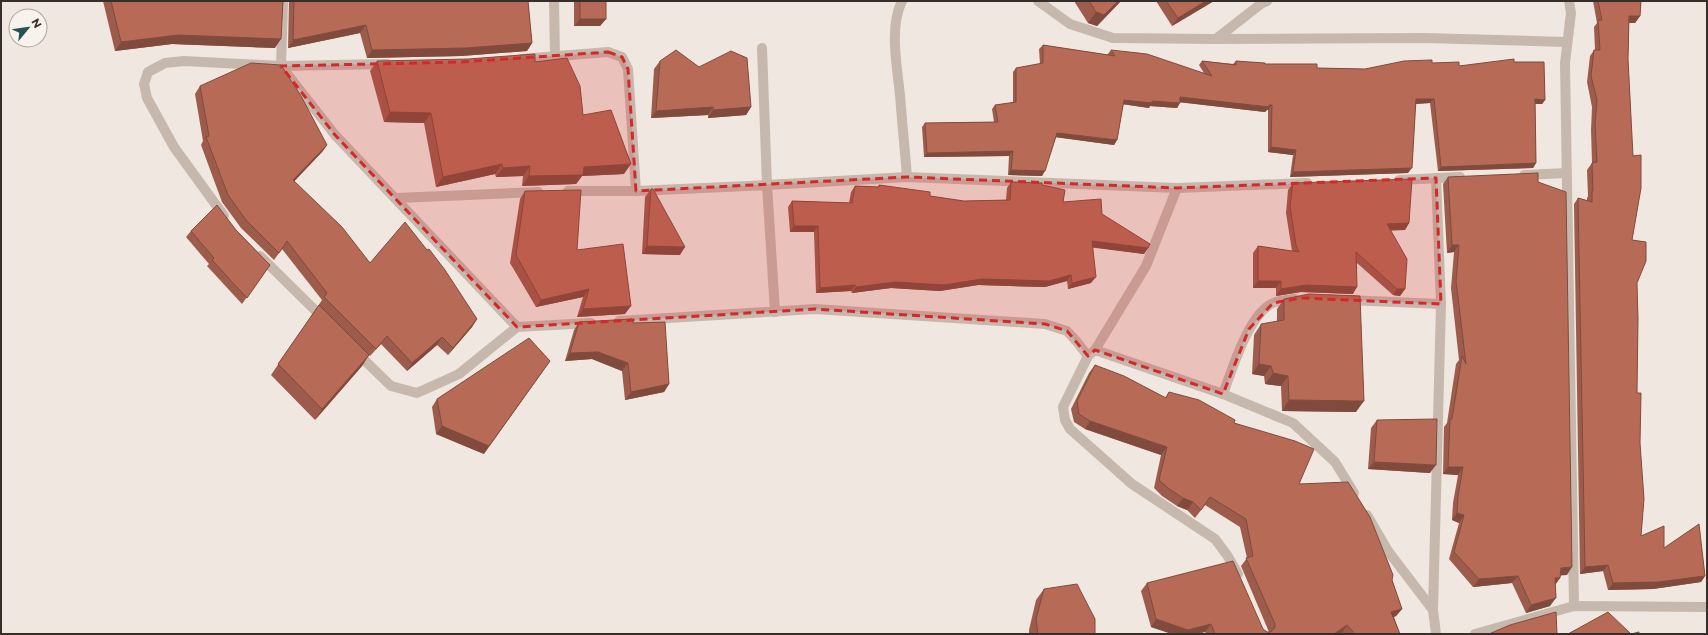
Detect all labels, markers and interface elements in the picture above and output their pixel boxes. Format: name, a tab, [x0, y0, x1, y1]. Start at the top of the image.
north arrow	[8, 8, 48, 48]
text: N	[28, 16, 45, 30]

